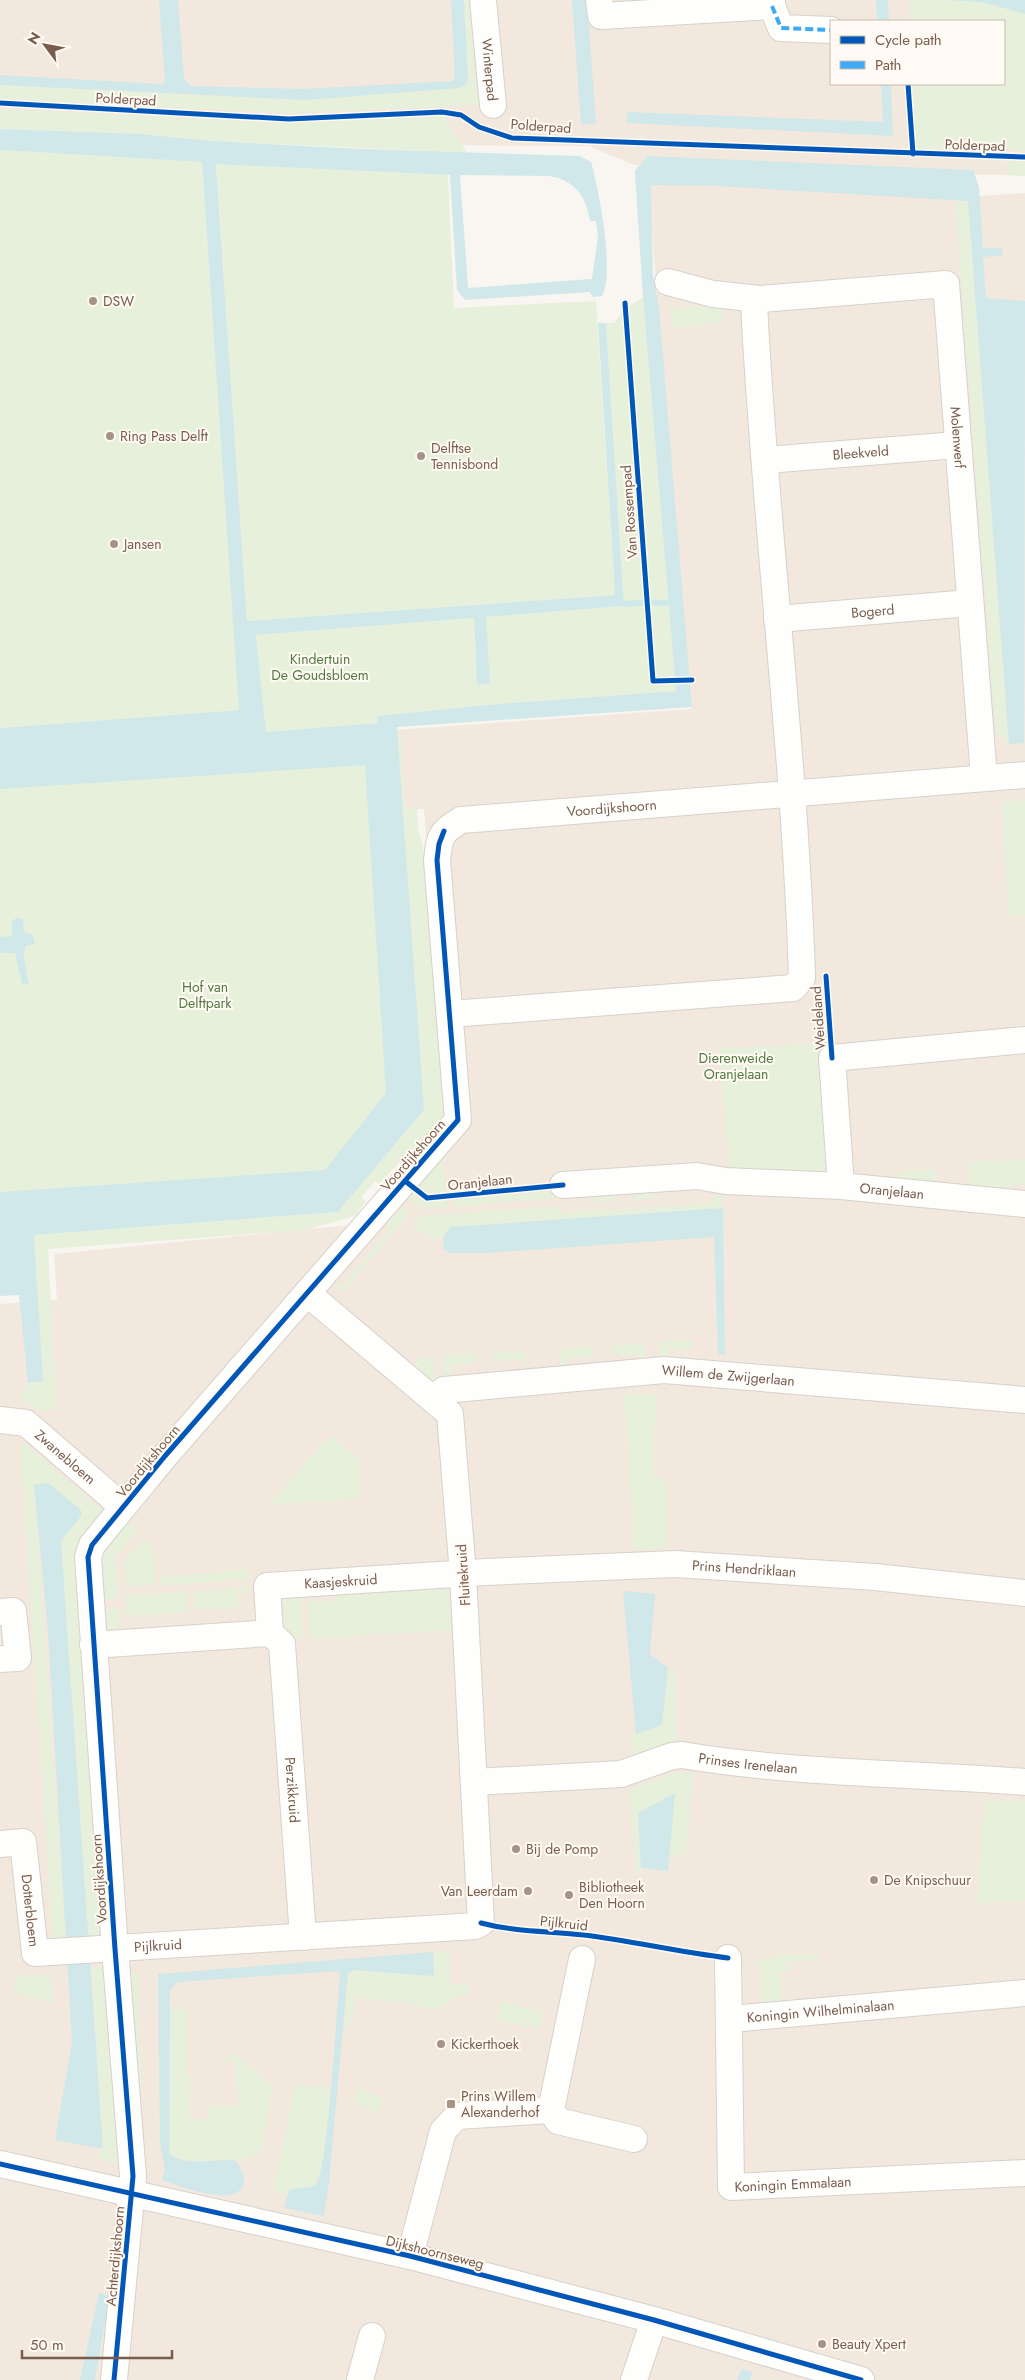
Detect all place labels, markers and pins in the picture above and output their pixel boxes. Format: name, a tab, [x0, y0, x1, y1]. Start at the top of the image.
place label: DSW	[103, 291, 134, 311]
marker: DSW	[87, 295, 99, 307]
place label: Ring Pass Delft	[120, 426, 208, 446]
marker: Ring Pass Delft	[104, 430, 116, 442]
place label: Delftse Tennisbond	[431, 438, 498, 474]
marker: Delftse Tennisbond	[415, 450, 427, 462]
place label: Jansen	[122, 534, 162, 554]
marker: Jansen	[108, 538, 120, 550]
place label: Bij de Pomp	[526, 1839, 598, 1859]
marker: Bij de Pomp	[510, 1843, 522, 1855]
place label: De Knipschuur	[884, 1870, 971, 1890]
marker: De Knipschuur	[868, 1874, 880, 1886]
place label: Bibliotheek Den Hoorn	[579, 1877, 645, 1913]
place label: Van Leerdam	[441, 1881, 518, 1901]
marker: Van Leerdam	[522, 1885, 534, 1897]
marker: Bibliotheek Den Hoorn	[563, 1889, 575, 1901]
place label: Kickerthoek	[451, 2034, 520, 2054]
marker: Kickerthoek	[435, 2038, 447, 2050]
place label: Prins Willem Alexanderhof	[461, 2086, 540, 2122]
marker: Prins Willem Alexanderhof	[445, 2098, 457, 2110]
place label: Beauty Xpert	[832, 2334, 907, 2354]
marker: Beauty Xpert	[816, 2338, 828, 2350]

